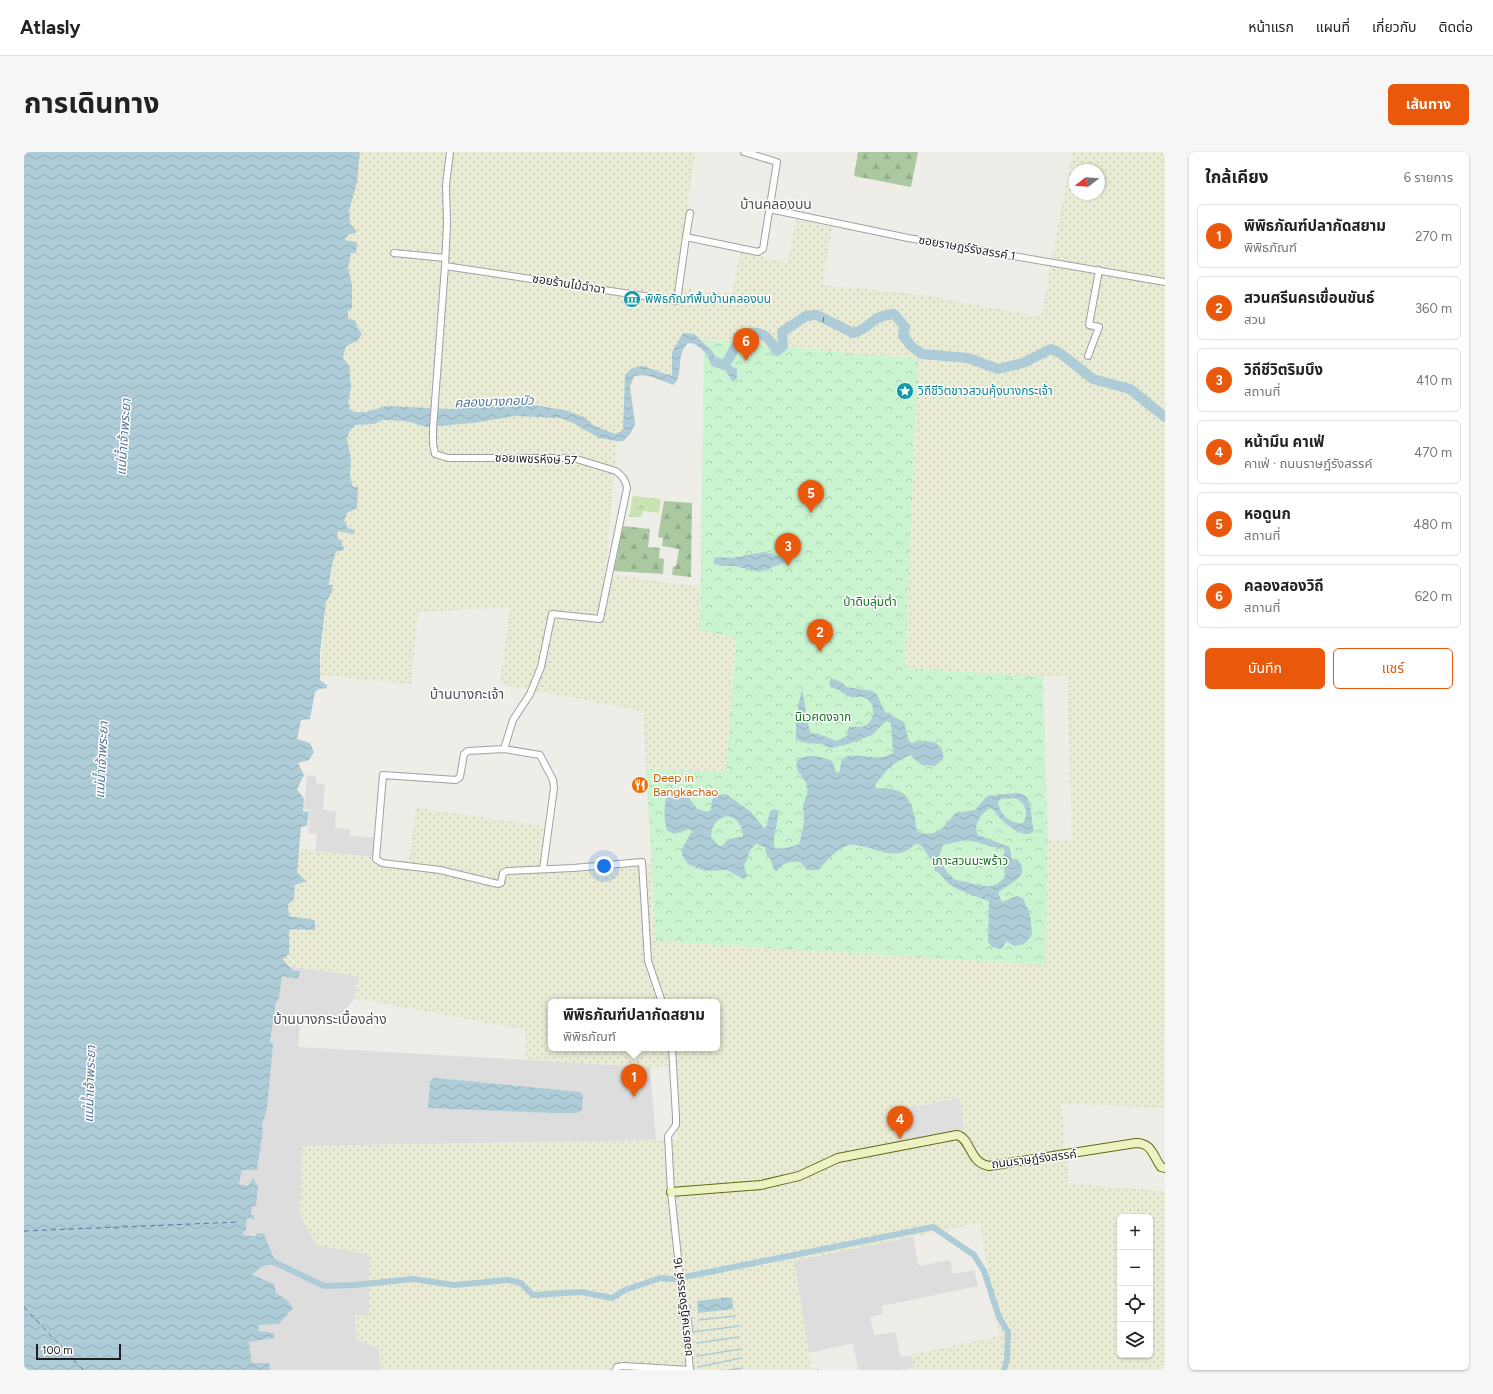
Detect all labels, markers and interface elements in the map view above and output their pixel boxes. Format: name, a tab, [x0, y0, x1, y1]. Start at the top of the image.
text: Atlasly	[20, 16, 80, 39]
text: หน้าแรก	[1248, 19, 1294, 36]
text: แผนที่	[1316, 19, 1350, 36]
text: เกี่ยวกับ	[1372, 19, 1417, 36]
text: ติดต่อ	[1439, 19, 1473, 36]
button: เส้นทาง	[1388, 84, 1469, 125]
text: การเดินทาง	[24, 86, 159, 120]
north arrow	[1069, 164, 1105, 200]
text: ใกล้เคียง	[1205, 167, 1268, 187]
text: 6 รายการ	[1404, 170, 1453, 185]
district label: บ้านคลองบน	[740, 196, 812, 213]
text: พิพิธภัณฑ์ปลากัดสยาม	[1244, 217, 1386, 235]
text: 1	[1216, 229, 1222, 244]
text: 270 m	[1415, 229, 1452, 244]
street label: ซอยราษฎร์รังสรรค์ 1	[917, 233, 1017, 263]
text: พิพิธภัณฑ์	[1244, 240, 1297, 255]
street label: ซอยร้านไม้ฉำฉา	[531, 271, 607, 297]
museum icon: พิพิธภัณฑ์พื้นบ้านคลองบน	[622, 289, 642, 309]
text: สวนศรีนครเขื่อนขันธ์	[1244, 289, 1374, 307]
place label: พิพิธภัณฑ์พื้นบ้านคลองบน	[645, 290, 771, 306]
text: 2	[1215, 301, 1223, 316]
text: 360 m	[1415, 301, 1452, 316]
text: สวน	[1244, 312, 1266, 327]
pin: 6	[733, 328, 759, 361]
text: วิถีชีวิตริมบึง	[1244, 361, 1323, 379]
text: 3	[1215, 373, 1223, 388]
text: 410 m	[1416, 373, 1452, 388]
place icon: วิถีชีวิตชาวสวนคุ้งบางกระเจ้า	[895, 381, 915, 401]
place label: วิถีชีวิตชาวสวนคุ้งบางกระเจ้า	[917, 384, 1053, 398]
text: สถานที่	[1244, 384, 1280, 399]
water label: คลองบางกอบัว	[454, 393, 535, 410]
water label: แม่น้ำเจ้าพระยา	[111, 397, 134, 476]
text: หน้ามึน คาเฟ่	[1244, 433, 1324, 451]
text: 4	[1215, 445, 1223, 460]
text: 470 m	[1414, 445, 1452, 460]
street label: ซอยเพชรหึงษ์ 57	[495, 451, 578, 467]
text: คาเฟ่ · ถนนราษฎ์รังสรรค์	[1244, 456, 1372, 471]
pin: 5	[798, 480, 824, 513]
text: หอดูนก	[1244, 505, 1291, 523]
text: 5	[1215, 517, 1223, 532]
text: 480 m	[1413, 517, 1452, 532]
text: สถานที่	[1244, 528, 1280, 543]
pin: 3	[775, 533, 801, 566]
text: คลองสองวิถี	[1244, 577, 1324, 595]
text: 6	[1215, 589, 1223, 604]
text: 620 m	[1415, 589, 1452, 604]
park label: ป่าดิบลุ่มต่ำ	[843, 593, 897, 609]
text: สถานที่	[1244, 600, 1280, 615]
pin: 2	[807, 619, 833, 652]
button: บันทึก	[1205, 648, 1325, 689]
button: แชร์	[1333, 648, 1453, 689]
district label: บ้านบางกะเจ้า	[430, 686, 504, 703]
park label: นิเวศดงจาก	[795, 710, 851, 724]
water label: แม่น้ำเจ้าพระยา	[90, 720, 111, 799]
place label: Deep in Bangkachao	[653, 771, 718, 799]
restaurant icon: Deep in Bangkachao	[630, 775, 650, 795]
park label: เกาะสวนมะพร้าว	[932, 854, 1008, 868]
your location	[594, 856, 614, 876]
popup	[548, 999, 720, 1051]
text: พิพิธภัณฑ์ปลากัดสยาม	[563, 1006, 705, 1024]
district label: บ้านบางกระเบื้องล่าง	[273, 1009, 387, 1028]
text: พิพิธภัณฑ์	[563, 1029, 616, 1044]
water label: แม่น้ำเจ้าพระยา	[79, 1044, 98, 1123]
pin: 1	[621, 1064, 647, 1097]
pin: 4	[887, 1106, 913, 1139]
street label: ถนนราษฎ์รังสรรค์	[991, 1147, 1077, 1171]
map controls	[1117, 1214, 1153, 1358]
button: +	[1117, 1214, 1153, 1250]
button: −	[1117, 1250, 1153, 1286]
street label: ซอยราษฎ์รังสรรค์ 16	[671, 1257, 695, 1357]
button: locate	[1117, 1286, 1153, 1322]
button: layers	[1117, 1322, 1153, 1358]
scale bar	[36, 1342, 121, 1361]
text: 100 m	[42, 1344, 73, 1357]

